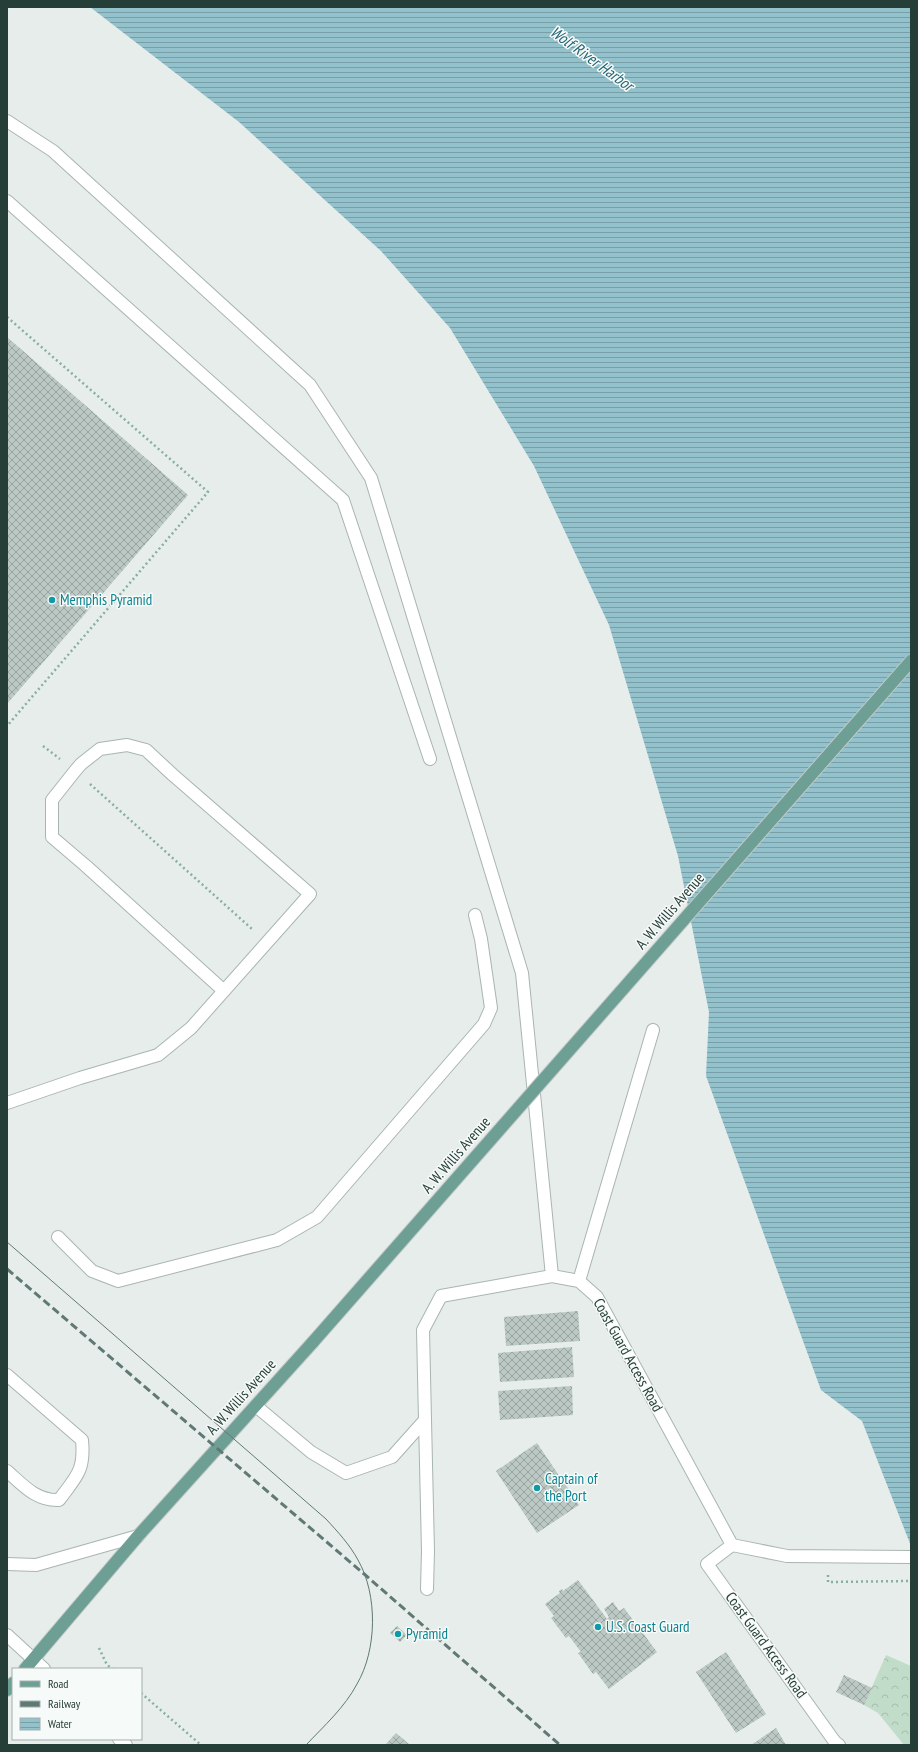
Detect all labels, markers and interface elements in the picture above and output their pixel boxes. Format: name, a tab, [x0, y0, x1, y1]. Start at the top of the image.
water label: Wolf River Harbor	[547, 21, 639, 96]
place label: Memphis Pyramid	[60, 590, 152, 609]
marker: Memphis Pyramid	[47, 595, 57, 605]
street label: A. W. Willis Avenue	[631, 869, 708, 953]
street label: A. W. Willis Avenue	[417, 1113, 494, 1197]
street label: Coast Guard Access Road	[589, 1295, 667, 1415]
street label: A. W. Willis Avenue	[202, 1355, 280, 1438]
place label: Captain of the Port	[545, 1469, 599, 1505]
marker: Captain of the Port	[532, 1483, 542, 1493]
street label: Coast Guard Access Road	[721, 1588, 811, 1702]
place label: U.S. Coast Guard	[606, 1617, 690, 1636]
marker: U.S. Coast Guard	[593, 1622, 603, 1632]
place label: Pyramid	[406, 1624, 448, 1643]
marker: Pyramid	[393, 1629, 403, 1639]
legend	[12, 1668, 142, 1740]
text: Road	[48, 1676, 68, 1691]
text: Railway	[48, 1696, 81, 1711]
text: Water	[48, 1716, 73, 1731]

